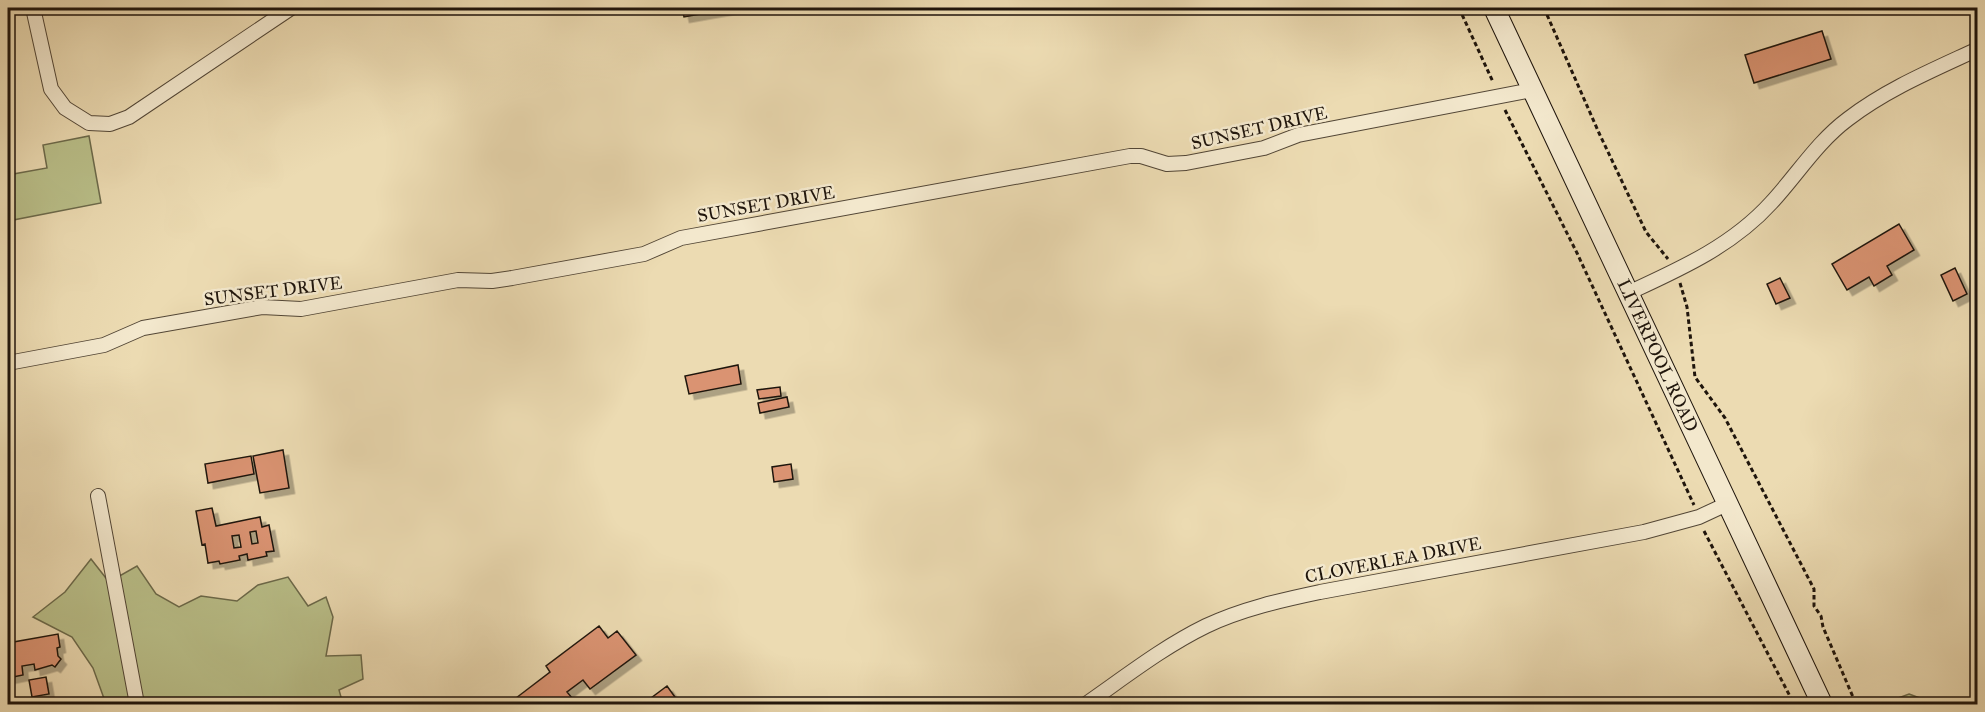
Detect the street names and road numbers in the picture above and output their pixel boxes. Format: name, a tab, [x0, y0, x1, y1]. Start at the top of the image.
street label: SUNSET DRIVE	[1189, 102, 1329, 154]
street label: SUNSET DRIVE	[696, 181, 836, 227]
street label: SUNSET DRIVE	[203, 272, 343, 310]
street label: LIVERPOOL ROAD	[1612, 276, 1703, 435]
street label: CLOVERLEA DRIVE	[1303, 532, 1483, 588]

